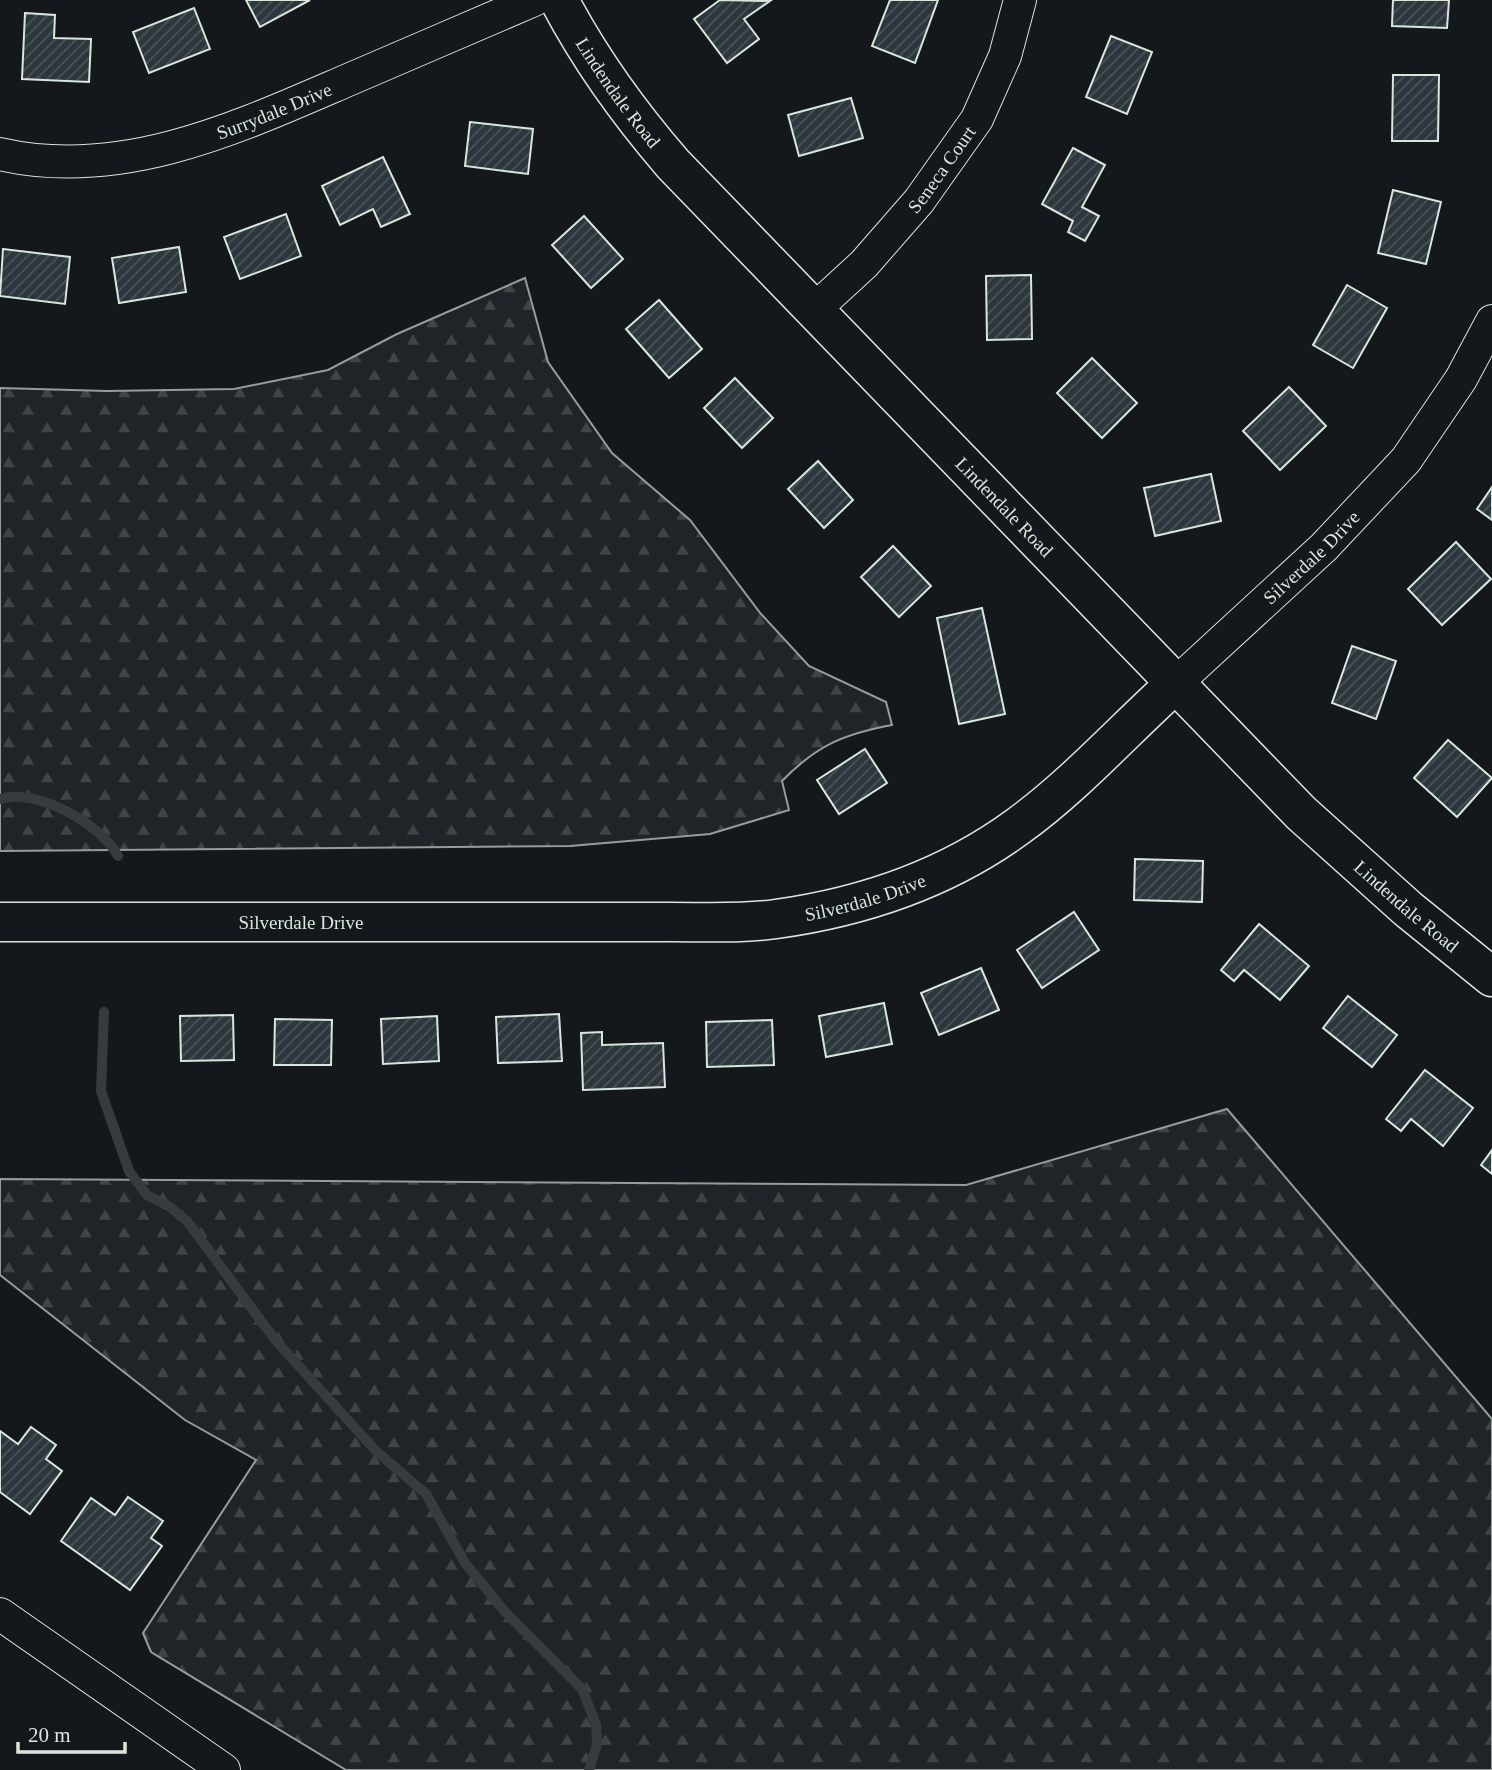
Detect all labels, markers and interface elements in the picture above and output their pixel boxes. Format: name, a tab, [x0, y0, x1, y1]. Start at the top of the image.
street label: Lindendale Road	[572, 34, 665, 152]
street label: Surrydale Drive	[214, 78, 335, 143]
street label: Seneca Court	[903, 121, 980, 217]
street label: Lindendale Road	[952, 453, 1058, 561]
street label: Silverdale Drive	[1259, 506, 1363, 608]
street label: Lindendale Road	[1350, 856, 1463, 957]
street label: Silverdale Drive	[803, 869, 929, 925]
street label: Silverdale Drive	[238, 912, 364, 933]
scale bar	[18, 1710, 124, 1754]
text: 20 m	[28, 1723, 71, 1747]

